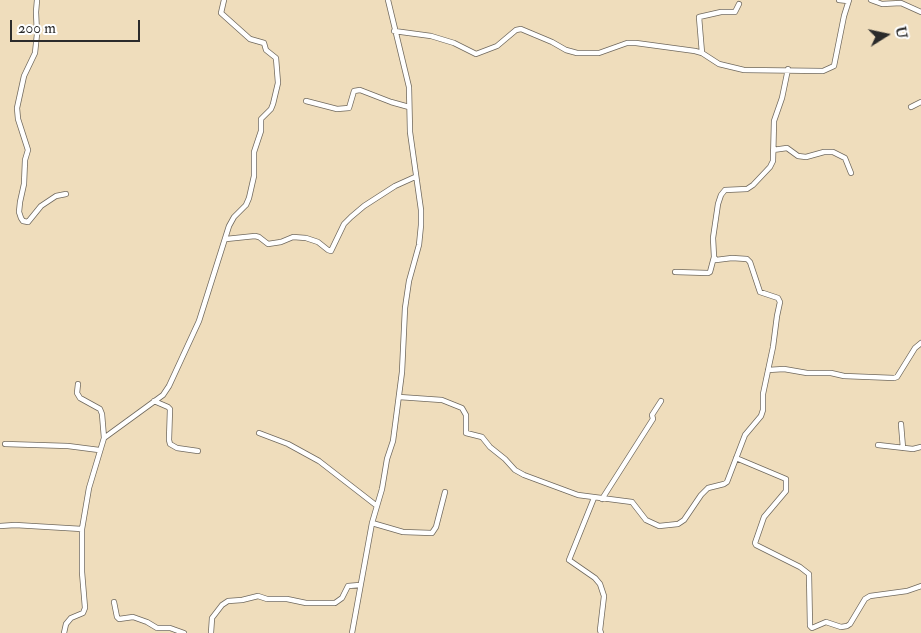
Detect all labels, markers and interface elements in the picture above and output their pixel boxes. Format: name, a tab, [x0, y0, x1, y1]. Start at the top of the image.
scale bar	[12, 10, 142, 42]
north arrow	[861, 10, 911, 60]
text: 200 m	[18, 19, 56, 38]
text: U	[892, 25, 911, 40]

